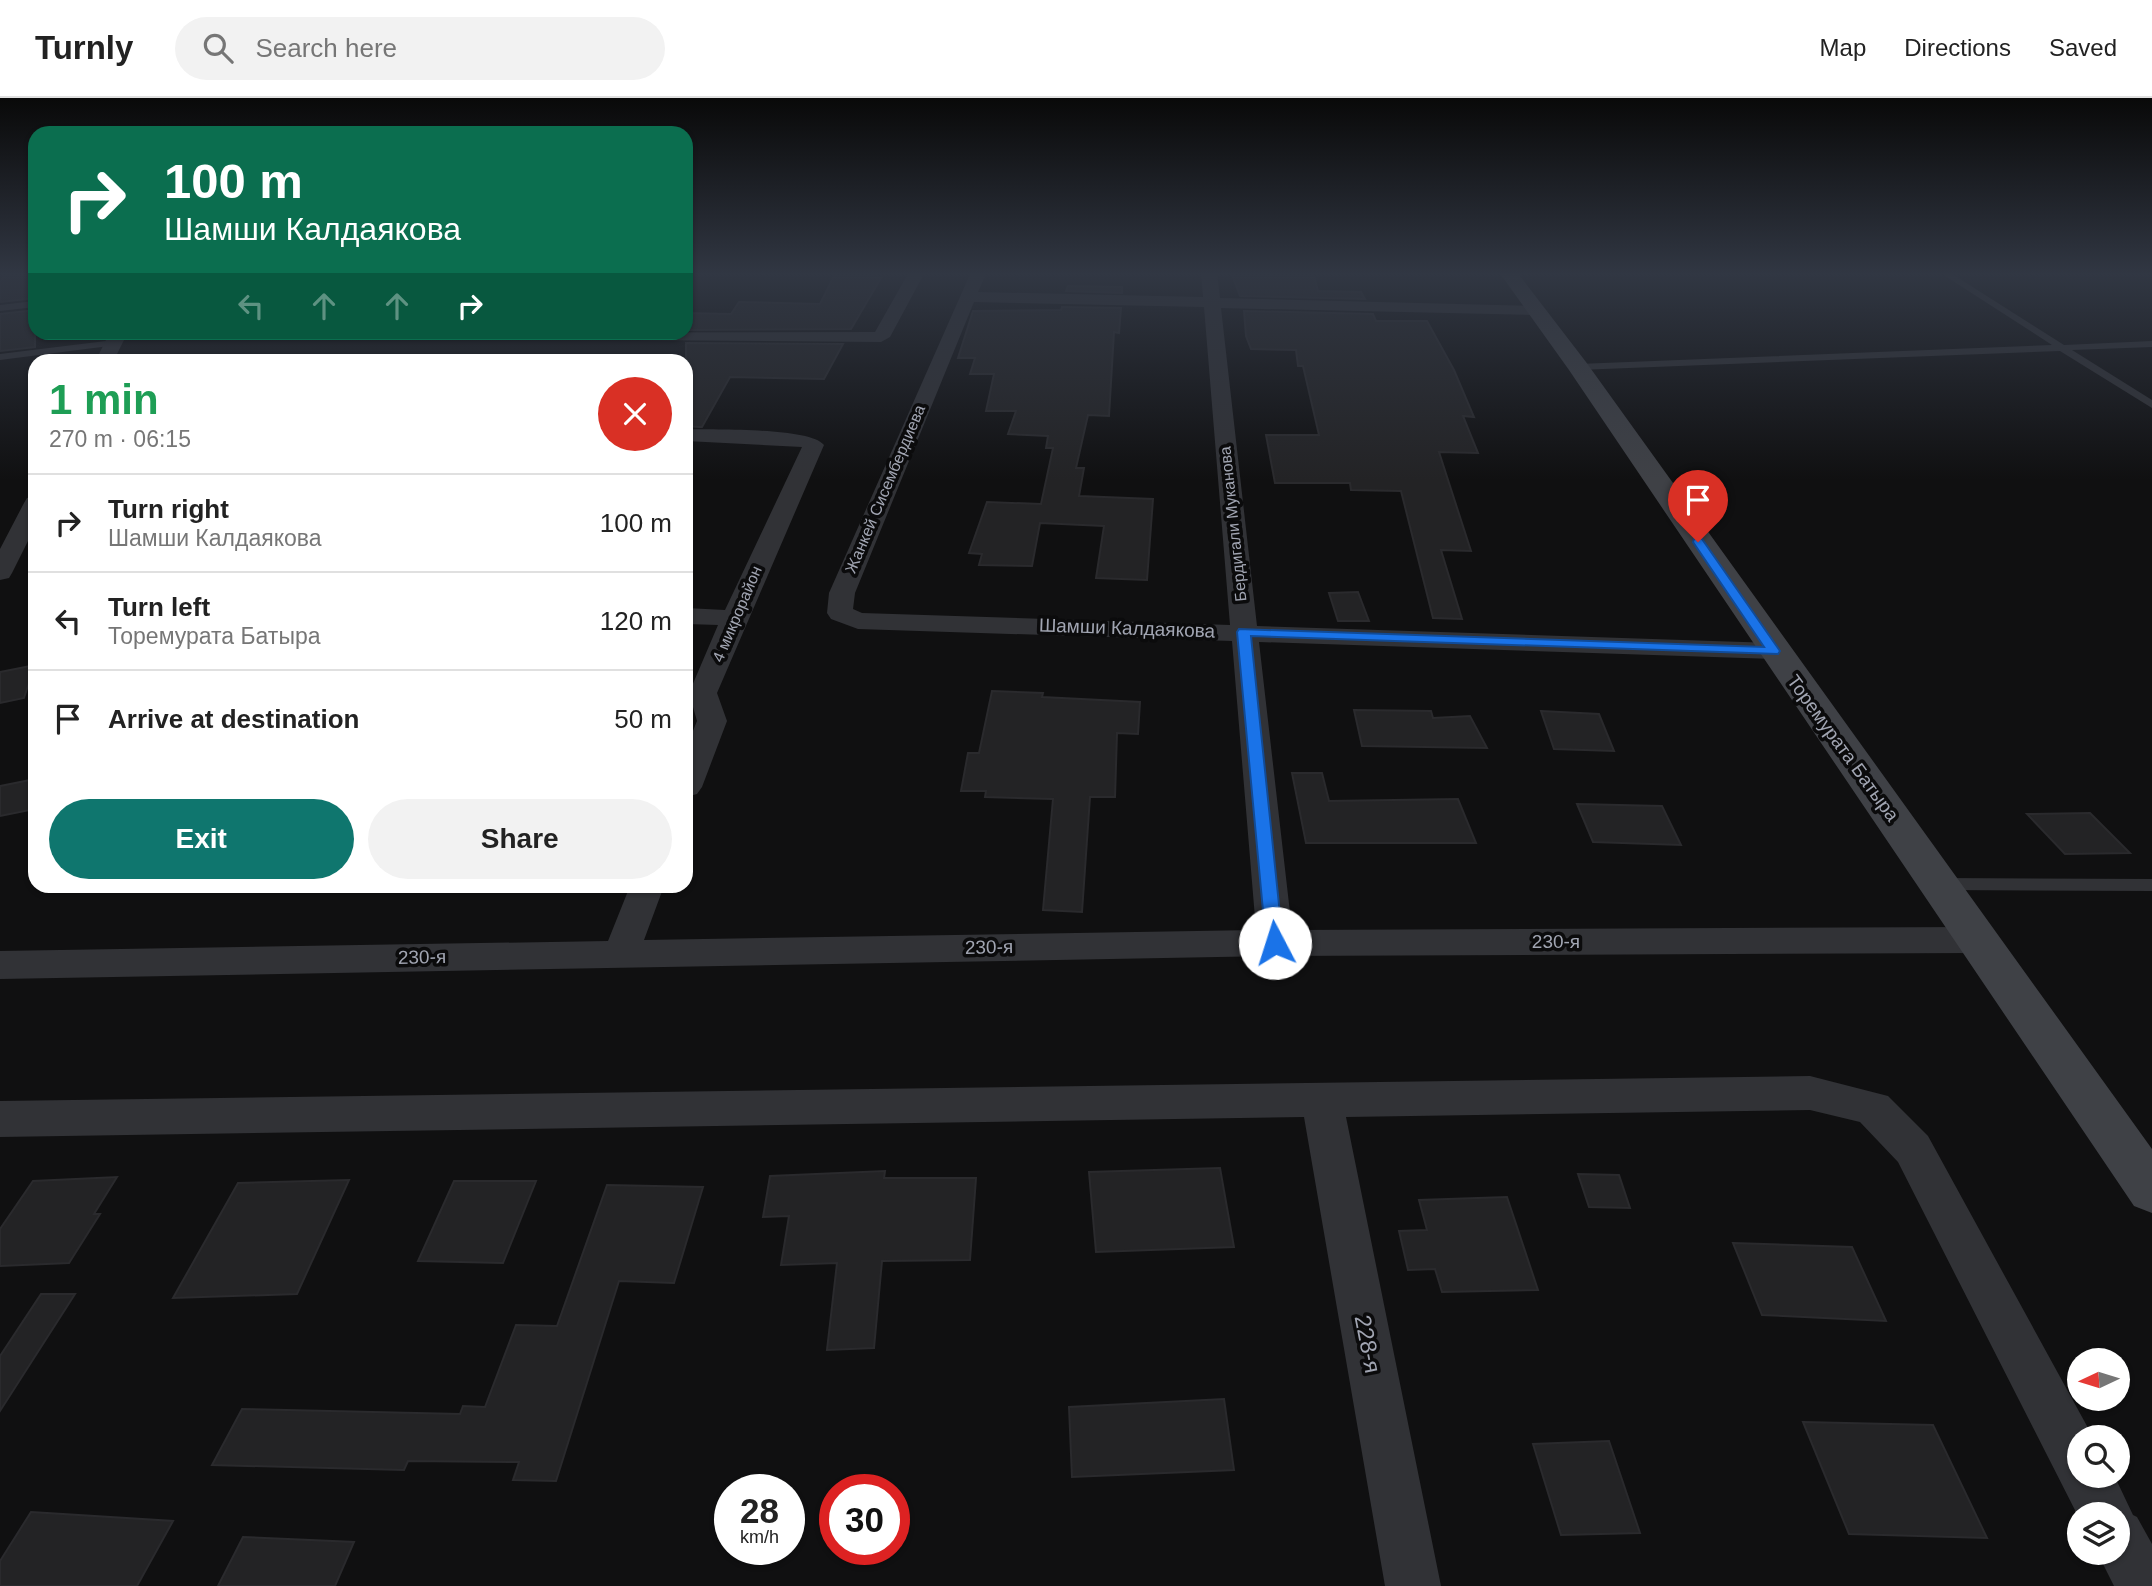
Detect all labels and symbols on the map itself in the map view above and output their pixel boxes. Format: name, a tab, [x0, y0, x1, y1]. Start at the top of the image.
street label: Жанкей Сисембердиева	[842, 402, 928, 576]
street label: Бердигали Муканова	[1216, 445, 1250, 602]
pin	[1668, 470, 1728, 542]
street label: 4 микрорайон	[709, 563, 765, 665]
street label: Шамши Калдаякова	[1038, 614, 1216, 642]
street label: Торемурата Батыра	[1783, 671, 1903, 826]
position arrow	[1238, 906, 1312, 980]
street label: 230-я	[1532, 931, 1580, 952]
street label: 230-я	[965, 936, 1013, 958]
street label: 230-я	[398, 946, 446, 968]
street label: 228-я	[1350, 1313, 1386, 1375]
north arrow	[2067, 1348, 2130, 1410]
speed limit sign: 30	[819, 1474, 910, 1565]

